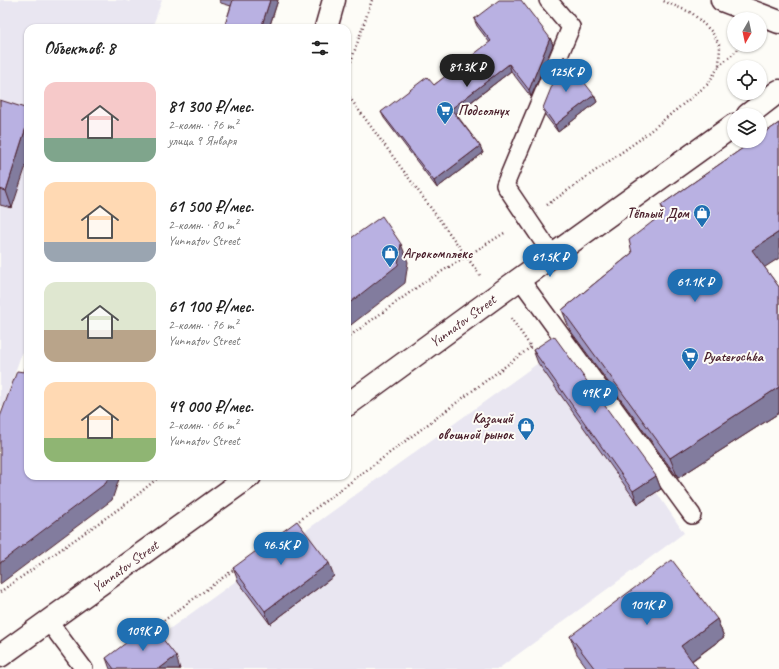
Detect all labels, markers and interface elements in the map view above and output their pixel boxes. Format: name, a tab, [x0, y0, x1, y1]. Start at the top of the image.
north arrow	[727, 12, 767, 52]
map controls	[727, 12, 767, 148]
icon: filters	[309, 37, 331, 59]
text: Объектов: 8	[44, 38, 115, 59]
pin: 81.3K ₽	[430, 54, 504, 88]
text: 81.3K ₽	[449, 59, 485, 75]
pin: 125K ₽	[533, 59, 599, 93]
button: locate	[727, 60, 767, 100]
text: 125K ₽	[549, 64, 583, 80]
text: 81 300 ₽/мес.	[168, 96, 254, 117]
icon: home	[76, 98, 124, 146]
supermarket icon: Подсолнух	[435, 100, 455, 125]
place label: Подсолнух	[458, 102, 511, 119]
button: layers	[727, 108, 767, 148]
text: 2-комн. · 76 m²	[168, 117, 238, 133]
text: улица 9 Января	[168, 133, 236, 149]
text: 61 500 ₽/мес.	[168, 196, 254, 217]
icon: home	[76, 198, 124, 246]
shop icon: Тёплый Дом	[692, 203, 712, 228]
place label: Тёплый Дом	[627, 205, 690, 222]
text: 2-комн. · 80 m²	[168, 217, 238, 233]
text: Yunnatov Street	[168, 233, 240, 249]
shop icon: Агрокомплекс	[380, 243, 400, 268]
pin: 61.5K ₽	[513, 244, 587, 278]
place label: Агрокомплекс	[403, 245, 473, 262]
text: 61.5K ₽	[532, 249, 568, 265]
pin: 61.1K ₽	[658, 269, 732, 303]
text: 61.1K ₽	[677, 274, 713, 290]
street label: Yunnatov Street	[426, 290, 500, 350]
text: 61 100 ₽/мес.	[168, 296, 254, 317]
icon: home	[76, 298, 124, 346]
text: 2-комн. · 76 m²	[168, 317, 238, 333]
text: Yunnatov Street	[168, 333, 240, 349]
supermarket icon: Pyaterochka	[680, 346, 700, 371]
place label: Pyaterochka	[703, 348, 765, 365]
pin: 49K ₽	[567, 380, 623, 414]
text: 49K ₽	[581, 385, 609, 401]
text: 49 000 ₽/мес.	[168, 396, 253, 417]
icon: home	[76, 398, 124, 446]
place label: Казачий овощной рынок	[438, 410, 514, 443]
shop icon: Казачий овощной рынок	[516, 416, 536, 441]
text: 2-комн. · 66 m²	[168, 417, 238, 433]
text: Yunnatov Street	[168, 433, 240, 449]
pin: 46.5K ₽	[244, 532, 318, 566]
street label: Yunnatov Street	[89, 536, 163, 596]
text: 46.5K ₽	[263, 537, 299, 553]
pin: 101K ₽	[614, 592, 680, 626]
text: 101K ₽	[630, 597, 664, 613]
pin: 109K ₽	[110, 618, 176, 652]
text: 109K ₽	[126, 623, 160, 639]

